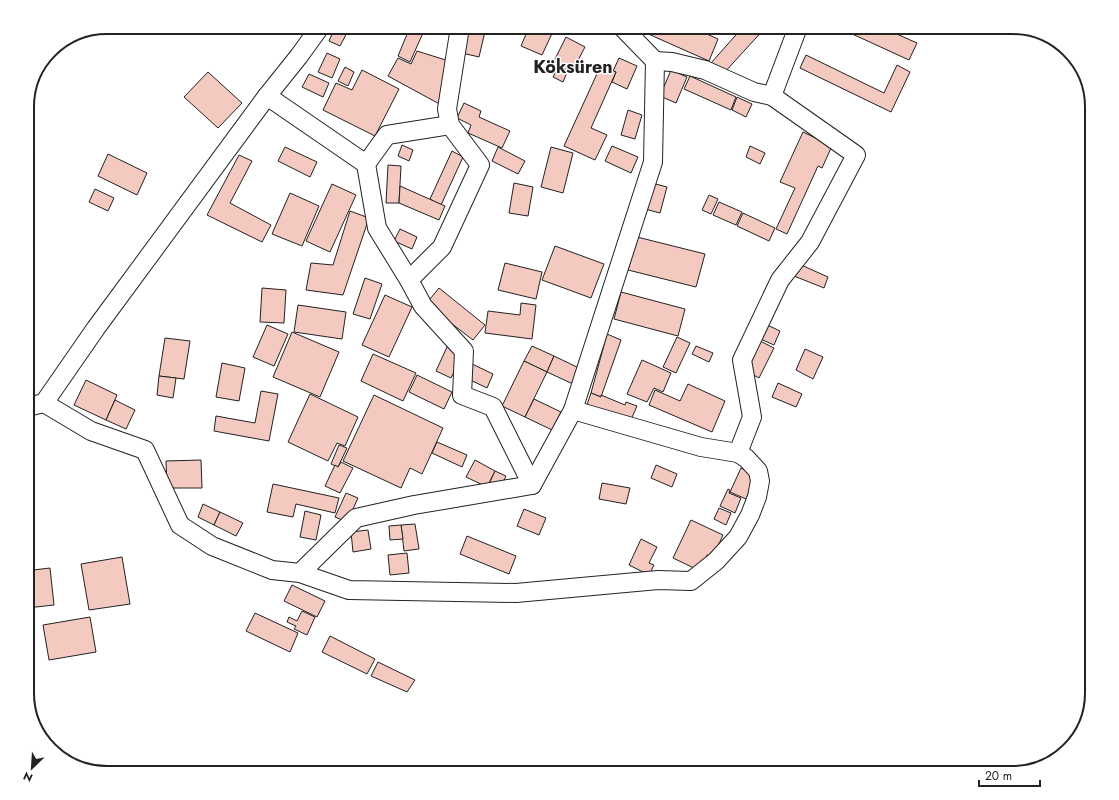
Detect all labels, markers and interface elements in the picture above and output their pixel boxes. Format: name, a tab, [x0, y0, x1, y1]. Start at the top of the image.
district label: Köksüren	[533, 54, 613, 80]
north arrow	[12, 748, 52, 788]
scale bar	[979, 762, 1040, 788]
text: 20 m	[985, 767, 1012, 785]
text: N	[20, 768, 35, 786]

